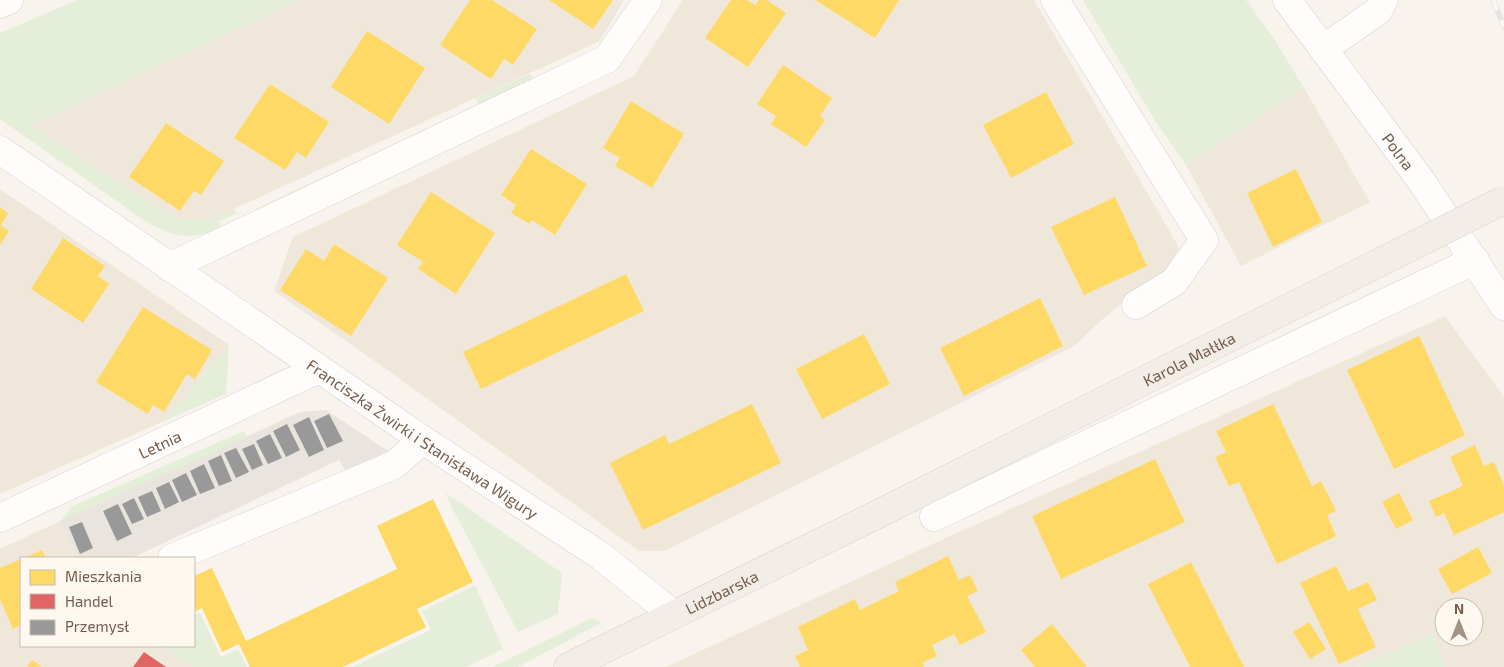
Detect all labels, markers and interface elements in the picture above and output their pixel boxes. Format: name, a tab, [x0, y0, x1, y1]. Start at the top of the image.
street label: Polna	[1379, 129, 1419, 173]
street label: Karola Małłka	[1139, 327, 1238, 389]
street label: Franciszka Żwirki i Stanisława Wigury	[304, 354, 543, 523]
street label: Letnia	[135, 425, 184, 462]
legend	[20, 557, 195, 647]
street label: Lidzbarska	[682, 565, 761, 617]
text: Mieszkania	[65, 567, 142, 585]
text: Handel	[65, 592, 114, 610]
north arrow	[1434, 597, 1484, 647]
text: N	[1454, 600, 1464, 617]
text: Przemysł	[65, 617, 129, 635]

